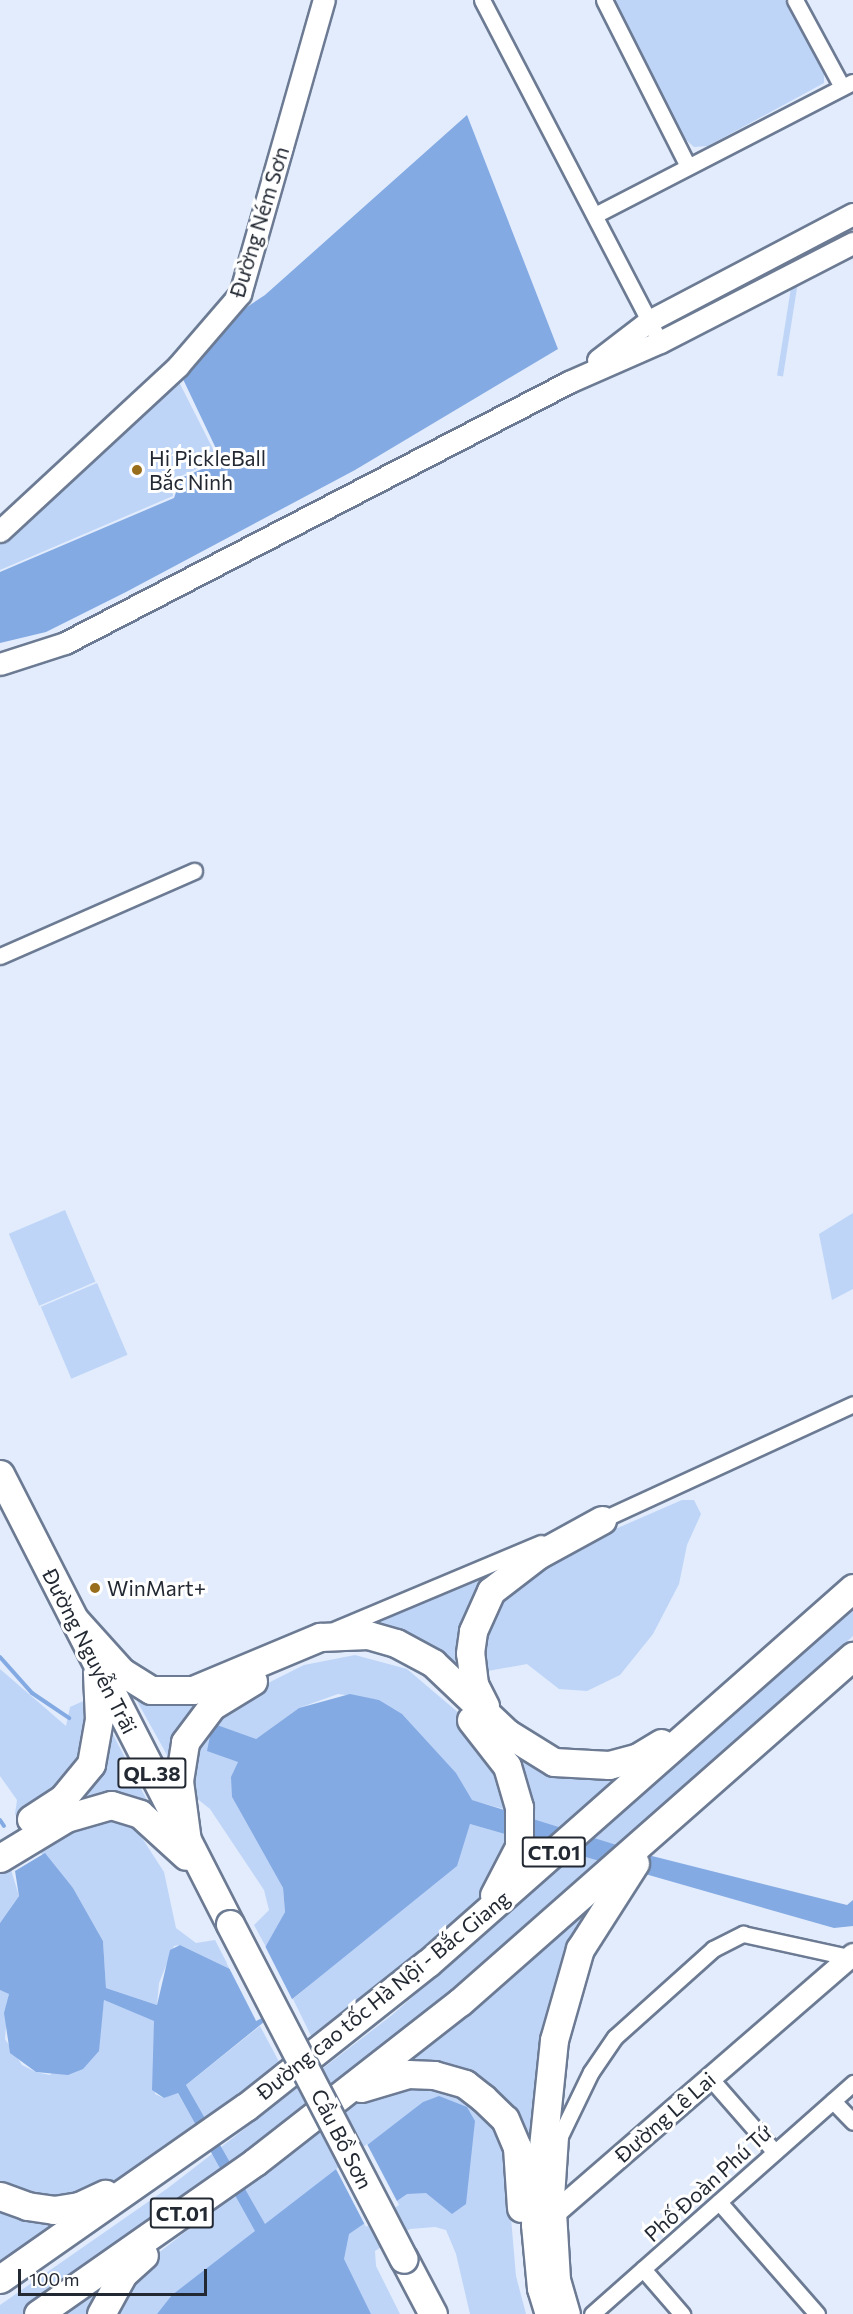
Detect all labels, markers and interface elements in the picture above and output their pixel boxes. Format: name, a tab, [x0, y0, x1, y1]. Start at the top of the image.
street label: Đường Ném Sơn	[224, 144, 294, 300]
place label: Hi PickleBall Bắc Ninh	[149, 445, 266, 495]
marker: Hi PickleBall Bắc Ninh	[130, 463, 144, 477]
street label: Đường Nguyễn Trãi	[37, 1564, 143, 1738]
place label: WinMart+	[107, 1575, 206, 1601]
marker: WinMart+	[88, 1581, 102, 1595]
road number: QL.38	[116, 1756, 188, 1790]
road number: CT.01	[521, 1835, 587, 1869]
street label: Đường cao tốc Hà Nội - Bắc Giang	[251, 1885, 515, 2105]
street label: Đường Lê Lai	[610, 2066, 720, 2168]
street label: Cầu Bồ Sơn	[306, 2085, 378, 2193]
street label: Phố Đoàn Phú Tứ	[639, 2119, 777, 2247]
road number: CT.01	[149, 2196, 215, 2230]
scale bar	[21, 2257, 210, 2295]
text: 100 m	[29, 2268, 79, 2290]

